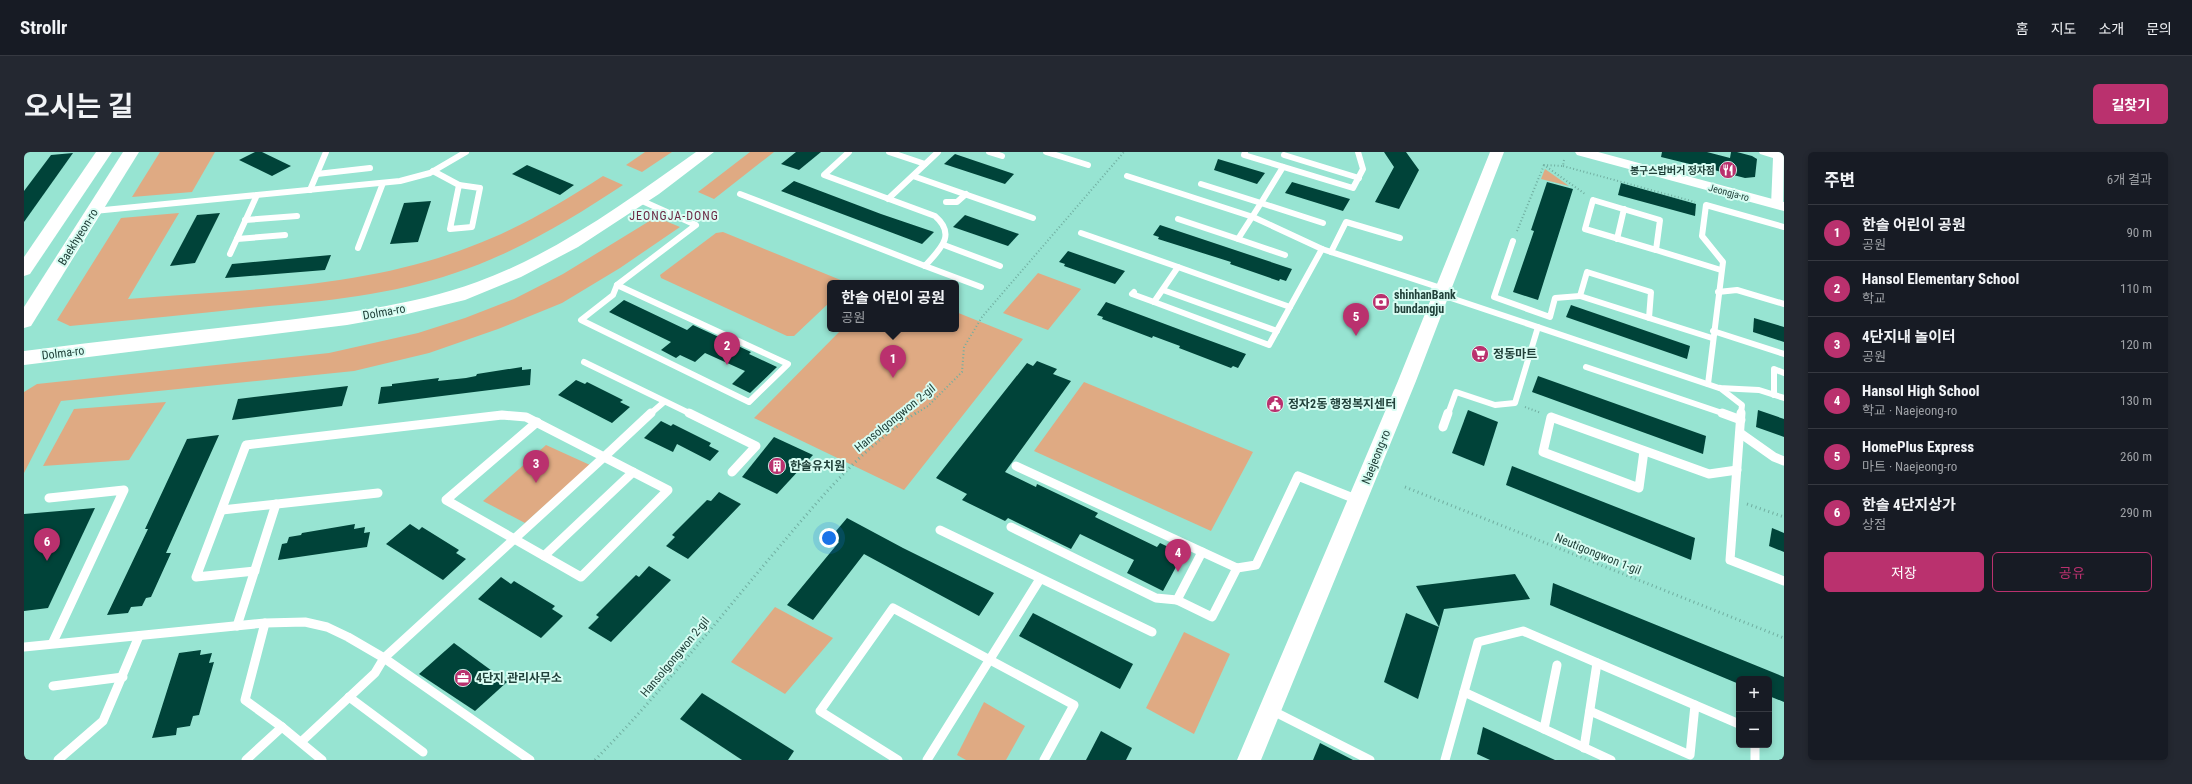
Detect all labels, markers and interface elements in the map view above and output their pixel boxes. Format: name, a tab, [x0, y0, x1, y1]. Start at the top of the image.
text: Strollr	[20, 16, 67, 39]
text: 홈	[2016, 21, 2029, 37]
text: 지도	[2051, 21, 2076, 37]
text: 소개	[2098, 21, 2124, 37]
text: 문의	[2146, 21, 2172, 37]
button: 길찾기	[2093, 84, 2168, 124]
text: 오시는 길	[24, 90, 134, 123]
restaurant icon: 봉구스밥버거 정자점	[1718, 160, 1738, 180]
place label: 봉구스밥버거 정자점	[1630, 165, 1715, 176]
text: 주변	[1824, 170, 1855, 190]
text: 6개 결과	[2107, 172, 2152, 187]
street label: Jeongja-ro	[1707, 182, 1750, 203]
street label: Baekhyeon-ro	[55, 206, 101, 268]
district label: JEONGJA-DONG	[629, 209, 719, 223]
text: 한솔 어린이 공원	[1862, 216, 1966, 234]
text: 1	[1834, 225, 1840, 240]
text: 90 m	[2126, 225, 2152, 240]
text: 공원	[1862, 237, 1886, 252]
text: Hansol Elementary School	[1862, 270, 2019, 288]
popup	[827, 280, 959, 332]
text: 2	[1834, 281, 1840, 296]
text: 110 m	[2120, 281, 2152, 296]
place label: shinhanBank bundangju	[1394, 288, 1456, 316]
text: 한솔 어린이 공원	[841, 289, 945, 307]
text: 학교	[1862, 291, 1886, 306]
bank icon: shinhanBank bundangju	[1371, 292, 1391, 312]
street label: Dolma-ro	[362, 301, 406, 323]
pin: 5	[1343, 303, 1369, 336]
text: 공원	[841, 310, 865, 325]
text: 4단지내 놀이터	[1862, 328, 1956, 346]
pin: 2	[714, 332, 740, 365]
text: 3	[1834, 337, 1840, 352]
text: 120 m	[2120, 337, 2152, 352]
street label: Dolma-ro	[41, 343, 85, 363]
supermarket icon: 정동마트	[1470, 344, 1490, 364]
pin: 1	[880, 345, 906, 378]
place label: 정동마트	[1493, 347, 1537, 361]
text: 공원	[1862, 349, 1886, 364]
street label: Hansolgongwon 2-gil	[852, 381, 938, 455]
text: Hansol High School	[1862, 382, 1980, 400]
text: 4	[1834, 393, 1840, 408]
text: 130 m	[2120, 393, 2152, 408]
public building icon: 정자2동 행정복지센터	[1265, 394, 1285, 414]
place label: 정자2동 행정복지센터	[1288, 397, 1396, 411]
text: 학교 · Naejeong-ro	[1862, 403, 1957, 418]
street label: Naejeong-ro	[1359, 428, 1393, 486]
text: HomePlus Express	[1862, 438, 1974, 456]
text: 5	[1834, 449, 1840, 464]
text: 260 m	[2120, 449, 2152, 464]
pin: 3	[523, 450, 549, 483]
building icon: 한솔유치원	[767, 456, 787, 476]
place label: 한솔유치원	[790, 459, 845, 473]
text: 마트 · Naejeong-ro	[1862, 459, 1957, 474]
text: 한솔 4단지상가	[1862, 496, 1956, 514]
text: 6	[1834, 505, 1840, 520]
text: 290 m	[2120, 505, 2152, 520]
text: 상점	[1862, 517, 1886, 532]
pin: 6	[34, 528, 60, 561]
your location	[819, 528, 839, 548]
street label: Neutigongwon 1-gil	[1553, 530, 1643, 578]
pin: 4	[1165, 539, 1191, 572]
button: 저장	[1824, 552, 1984, 592]
button: 공유	[1992, 552, 2152, 592]
street label: Hansolgongwon 2-gil	[638, 614, 712, 700]
office icon: 4단지 관리사무소	[453, 668, 473, 688]
place label: 4단지 관리사무소	[476, 671, 562, 685]
map controls	[1736, 676, 1772, 748]
button: +	[1736, 676, 1772, 712]
button: −	[1736, 712, 1772, 748]

